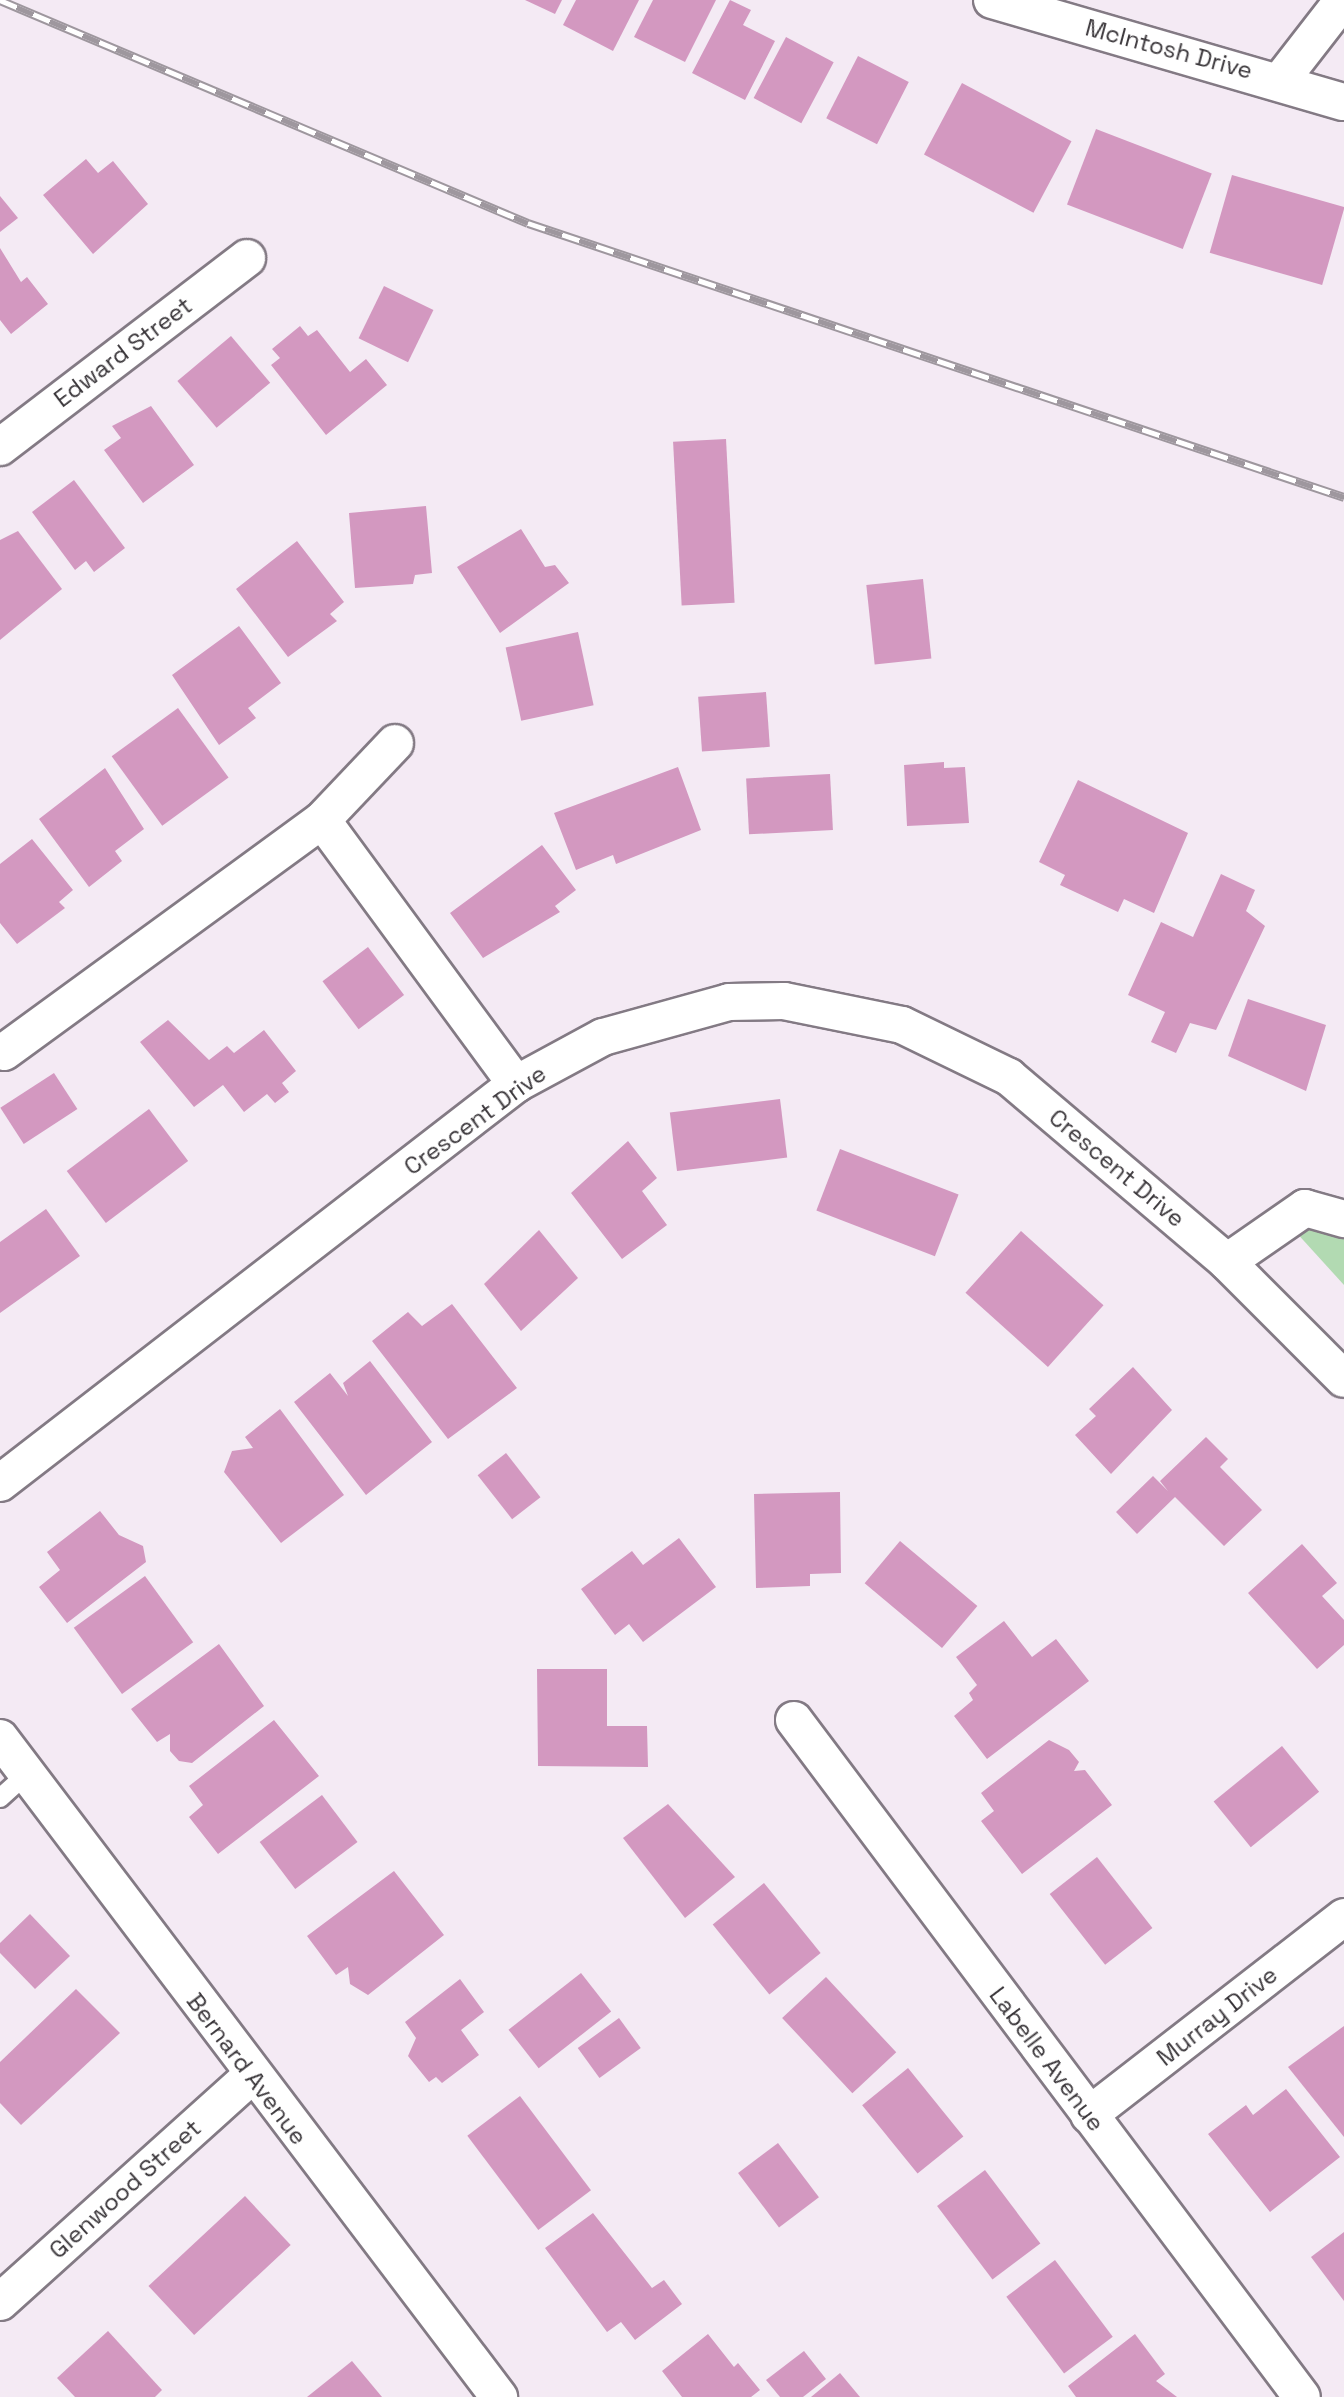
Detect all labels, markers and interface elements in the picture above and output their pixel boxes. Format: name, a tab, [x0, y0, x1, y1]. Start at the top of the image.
street label: McIntosh Drive	[1082, 13, 1256, 85]
street label: Edward Street	[48, 291, 198, 413]
street label: Crescent Drive	[398, 1059, 552, 1181]
street label: Crescent Drive	[1043, 1103, 1191, 1233]
street label: Murray Drive	[1151, 1960, 1283, 2072]
street label: Labelle Avenue	[983, 1981, 1111, 2137]
street label: Bernard Avenue	[181, 1987, 313, 2151]
street label: Glenwood Street	[43, 2113, 207, 2265]

